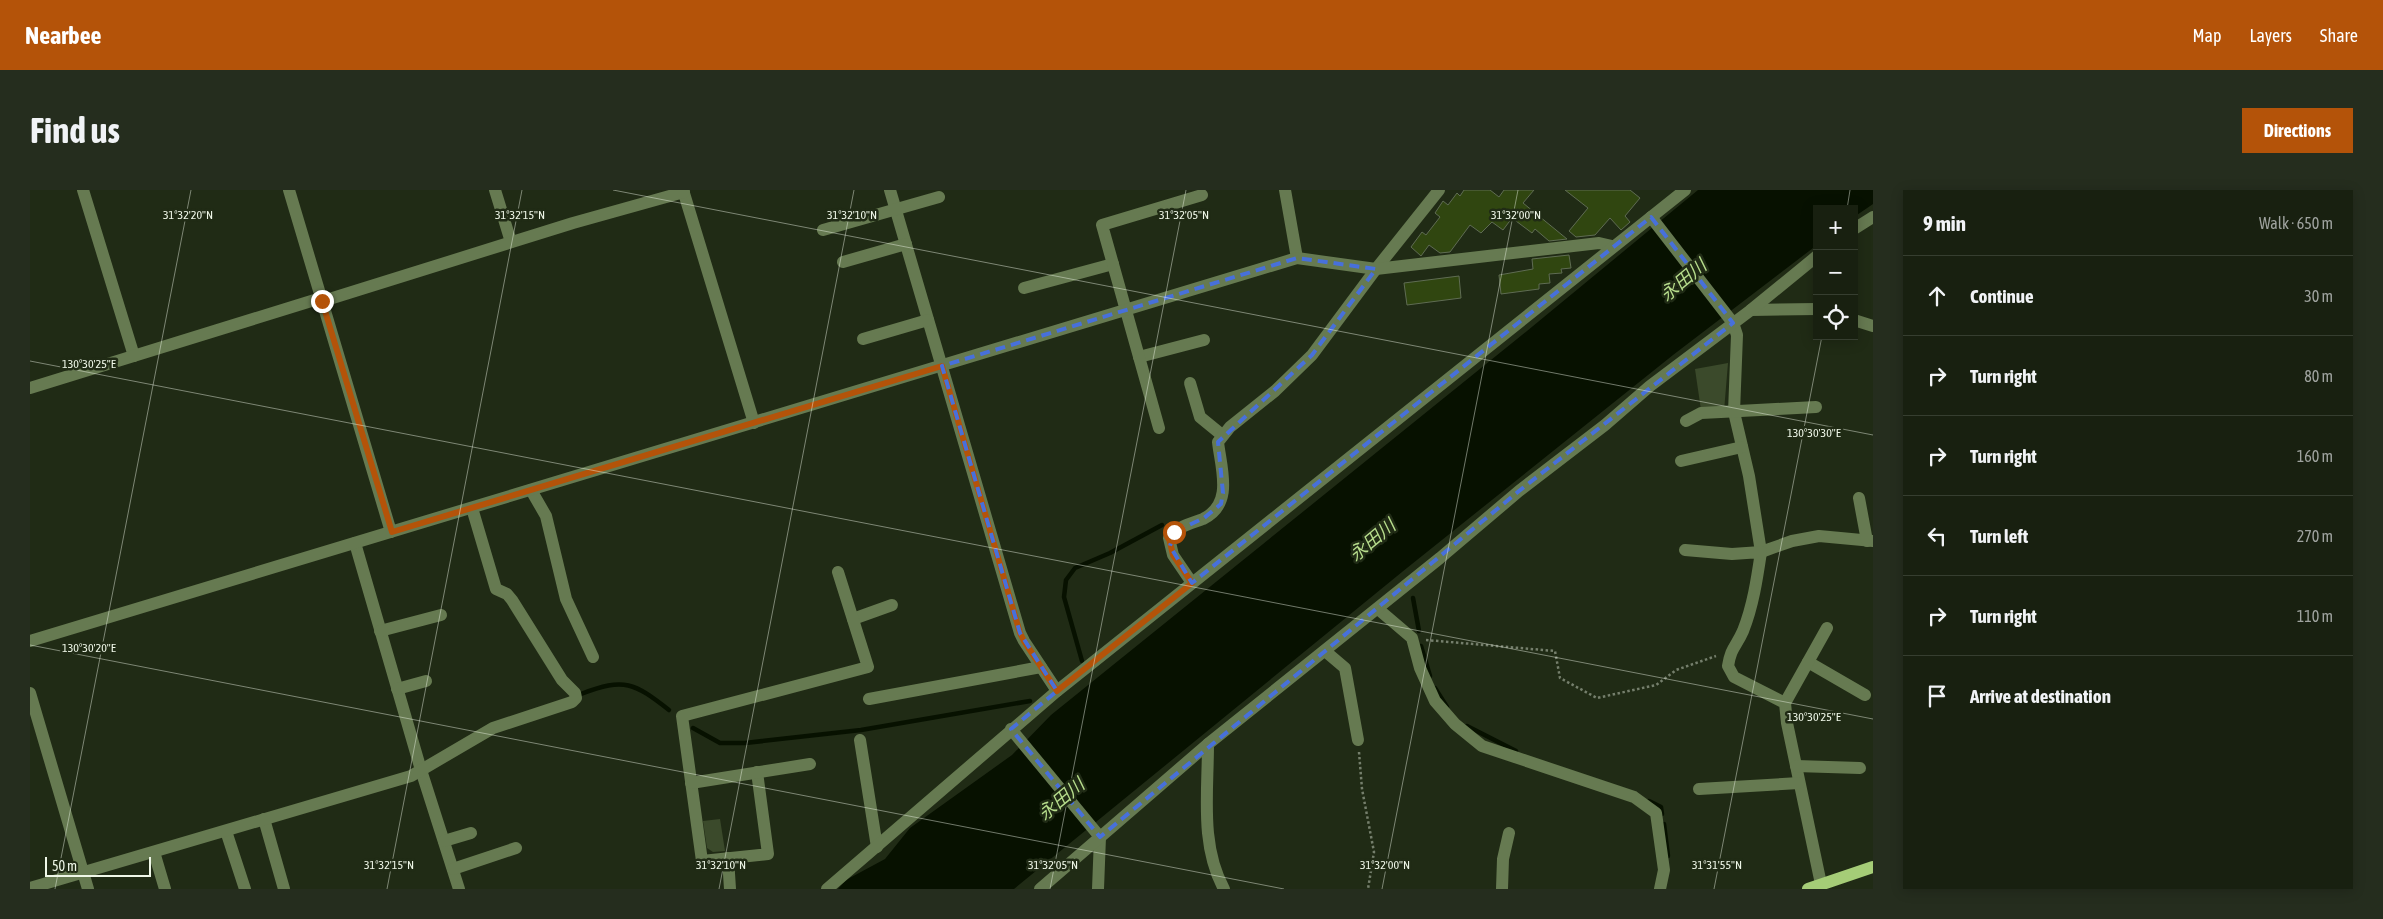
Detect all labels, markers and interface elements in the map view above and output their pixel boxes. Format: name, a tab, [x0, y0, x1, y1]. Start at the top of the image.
text: Nearbee	[25, 22, 101, 49]
text: Map	[2192, 25, 2221, 46]
text: Layers	[2249, 25, 2292, 46]
text: Share	[2320, 25, 2358, 46]
button: Directions	[2242, 108, 2353, 153]
text: Find us	[30, 110, 120, 150]
map controls	[1813, 205, 1858, 340]
button: +	[1813, 205, 1858, 250]
text: 31°32'20"N	[163, 208, 213, 222]
text: 31°32'15"N	[495, 208, 545, 222]
text: 31°32'10"N	[827, 208, 877, 222]
text: 31°32'05"N	[1159, 208, 1209, 222]
text: 31°32'00"N	[1491, 208, 1541, 222]
text: 9 min	[1923, 211, 1966, 235]
text: Walk · 650 m	[2259, 214, 2333, 232]
button: −	[1813, 250, 1858, 295]
water label: 永田川	[1656, 253, 1712, 305]
icon: ahead	[1923, 282, 1951, 310]
text: Continue	[1970, 285, 2034, 307]
text: 30 m	[2304, 287, 2333, 305]
route end	[311, 290, 334, 313]
button: locate	[1813, 295, 1858, 340]
text: 130°30'25"E	[62, 357, 116, 371]
icon: right	[1923, 362, 1951, 390]
text: Turn right	[1970, 365, 2037, 387]
text: 80 m	[2304, 367, 2333, 385]
text: 130°30'30"E	[1787, 426, 1841, 440]
icon: right	[1923, 442, 1951, 470]
text: Turn right	[1970, 445, 2037, 467]
text: 160 m	[2297, 447, 2333, 465]
water label: 永田川	[1345, 513, 1401, 565]
route start	[1163, 521, 1186, 544]
icon: left	[1923, 522, 1951, 550]
text: Turn left	[1970, 525, 2028, 547]
text: 270 m	[2297, 527, 2333, 545]
icon: right	[1923, 602, 1951, 630]
text: Turn right	[1970, 605, 2037, 627]
text: 110 m	[2297, 607, 2333, 625]
text: 130°30'20"E	[62, 641, 116, 655]
icon: arrive	[1923, 682, 1951, 710]
text: Arrive at destination	[1970, 685, 2111, 707]
text: 130°30'25"E	[1787, 710, 1841, 724]
water label: 永田川	[1034, 772, 1090, 824]
scale bar	[45, 854, 151, 877]
text: 50 m	[52, 858, 77, 874]
text: 31°32'15"N	[364, 858, 414, 872]
text: 31°32'10"N	[696, 858, 746, 872]
text: 31°32'05"N	[1028, 858, 1078, 872]
text: 31°32'00"N	[1360, 858, 1410, 872]
text: 31°31'55"N	[1692, 858, 1742, 872]

